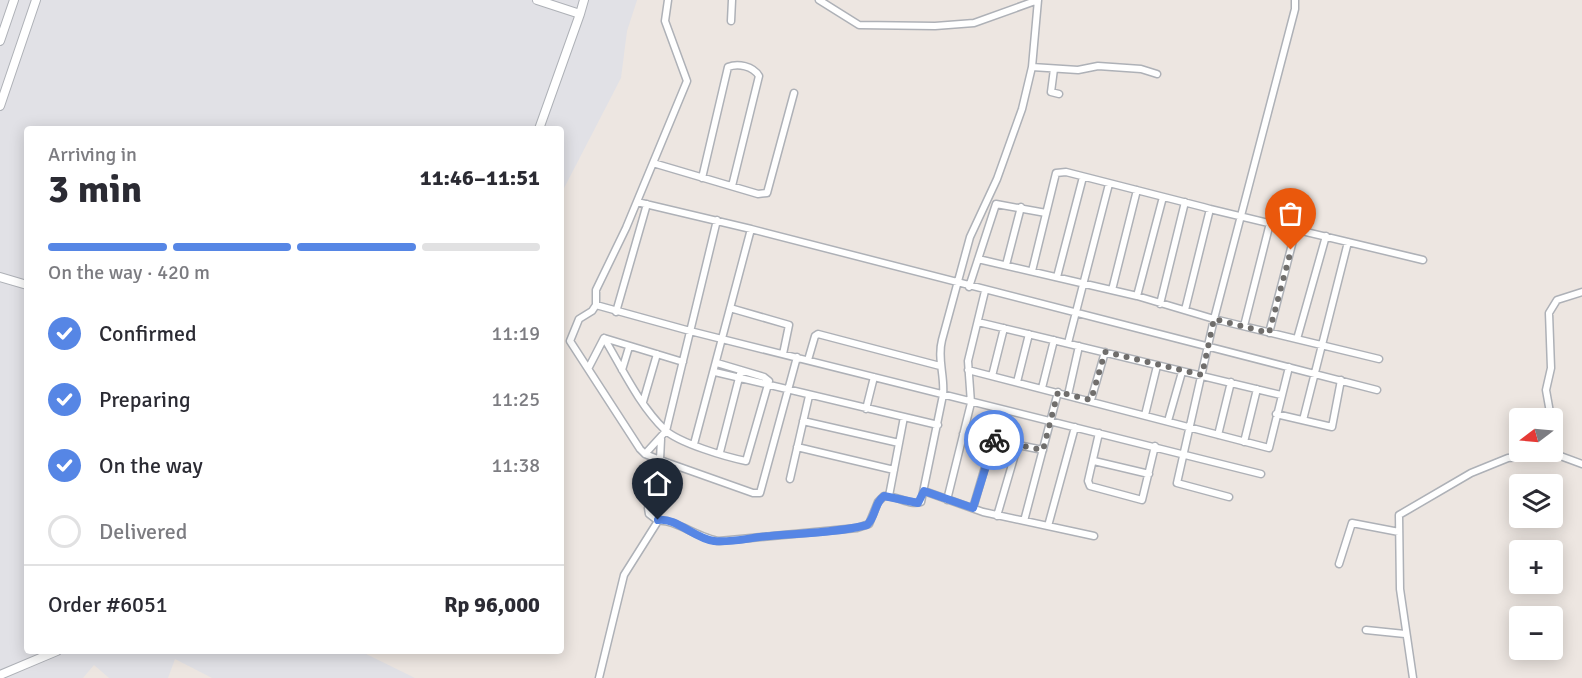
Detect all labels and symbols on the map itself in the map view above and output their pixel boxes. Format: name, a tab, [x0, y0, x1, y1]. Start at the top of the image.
pin	[1265, 188, 1316, 250]
north arrow	[1509, 408, 1563, 462]
courier	[964, 410, 1024, 470]
pin	[632, 458, 683, 520]

